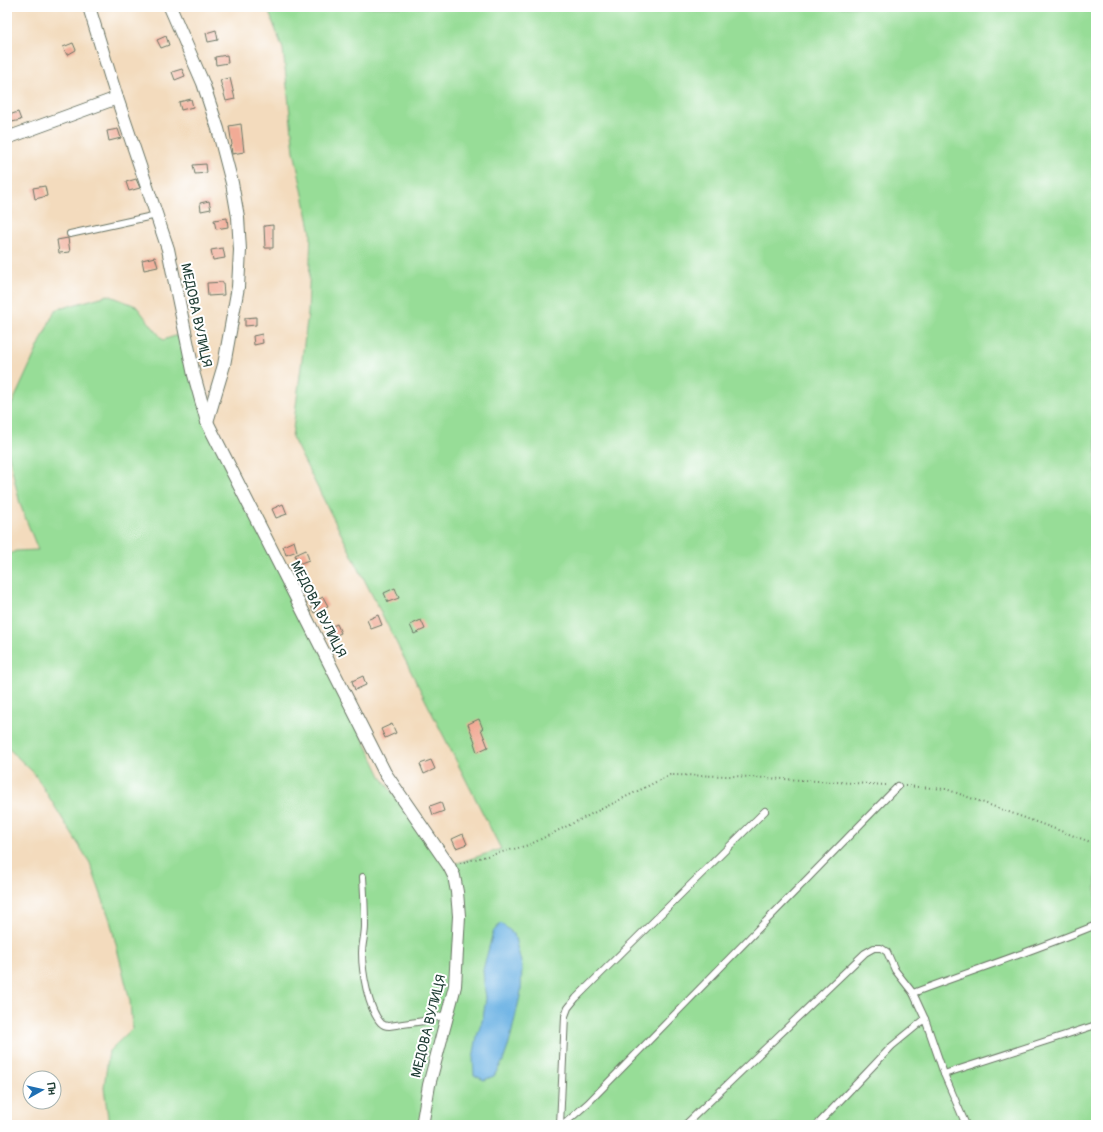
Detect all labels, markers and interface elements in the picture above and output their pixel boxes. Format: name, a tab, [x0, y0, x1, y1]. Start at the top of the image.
street label: МЕДОВА ВУЛИЦЯ	[177, 262, 216, 369]
street label: МЕДОВА ВУЛИЦЯ	[287, 558, 350, 660]
street label: МЕДОВА ВУЛИЦЯ	[407, 973, 450, 1080]
north arrow	[22, 1070, 62, 1110]
text: Пн	[44, 1082, 59, 1096]

